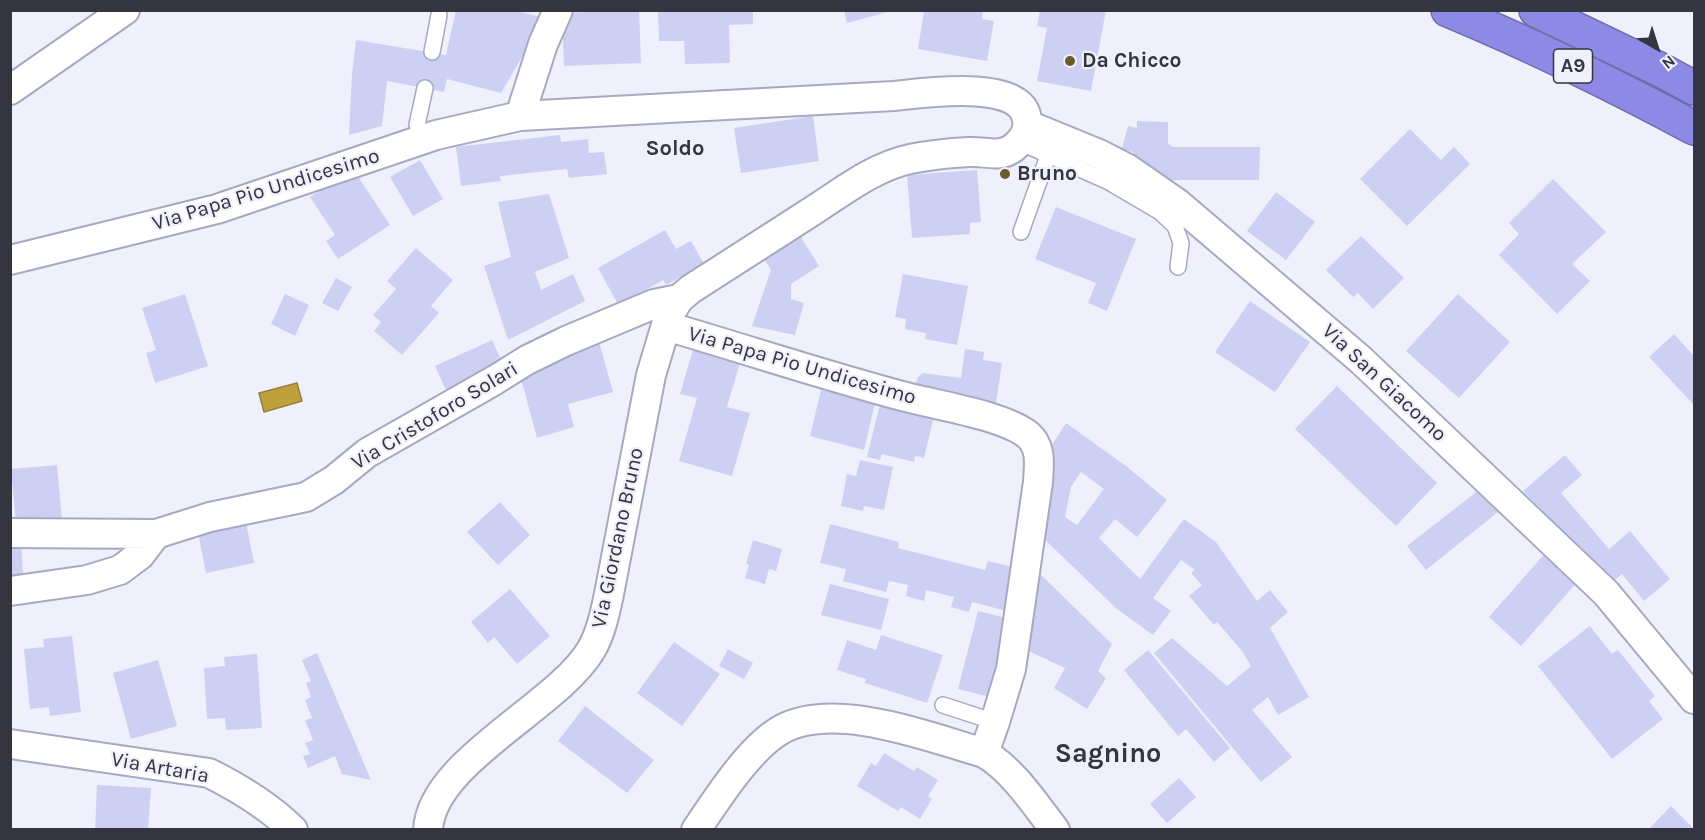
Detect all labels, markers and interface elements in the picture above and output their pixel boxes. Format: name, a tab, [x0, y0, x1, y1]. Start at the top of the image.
north arrow	[1627, 18, 1687, 78]
place label: Da Chicco	[1082, 48, 1181, 74]
road number: A9	[1554, 49, 1592, 83]
text: N	[1658, 51, 1679, 73]
marker: Da Chicco	[1063, 54, 1077, 68]
district label: Soldo	[645, 136, 705, 162]
street label: Via Papa Pio Undicesimo	[149, 143, 383, 237]
place label: Bruno	[1017, 161, 1077, 187]
marker: Bruno	[998, 167, 1012, 181]
street label: Via San Giacomo	[1316, 319, 1452, 447]
street label: Via Papa Pio Undicesimo	[685, 321, 919, 411]
street label: Via Cristoforo Solari	[347, 356, 523, 476]
street label: Via Giordano Bruno	[587, 445, 649, 631]
district label: Sagnino	[1055, 738, 1161, 770]
street label: Via Artaria	[109, 747, 211, 789]

